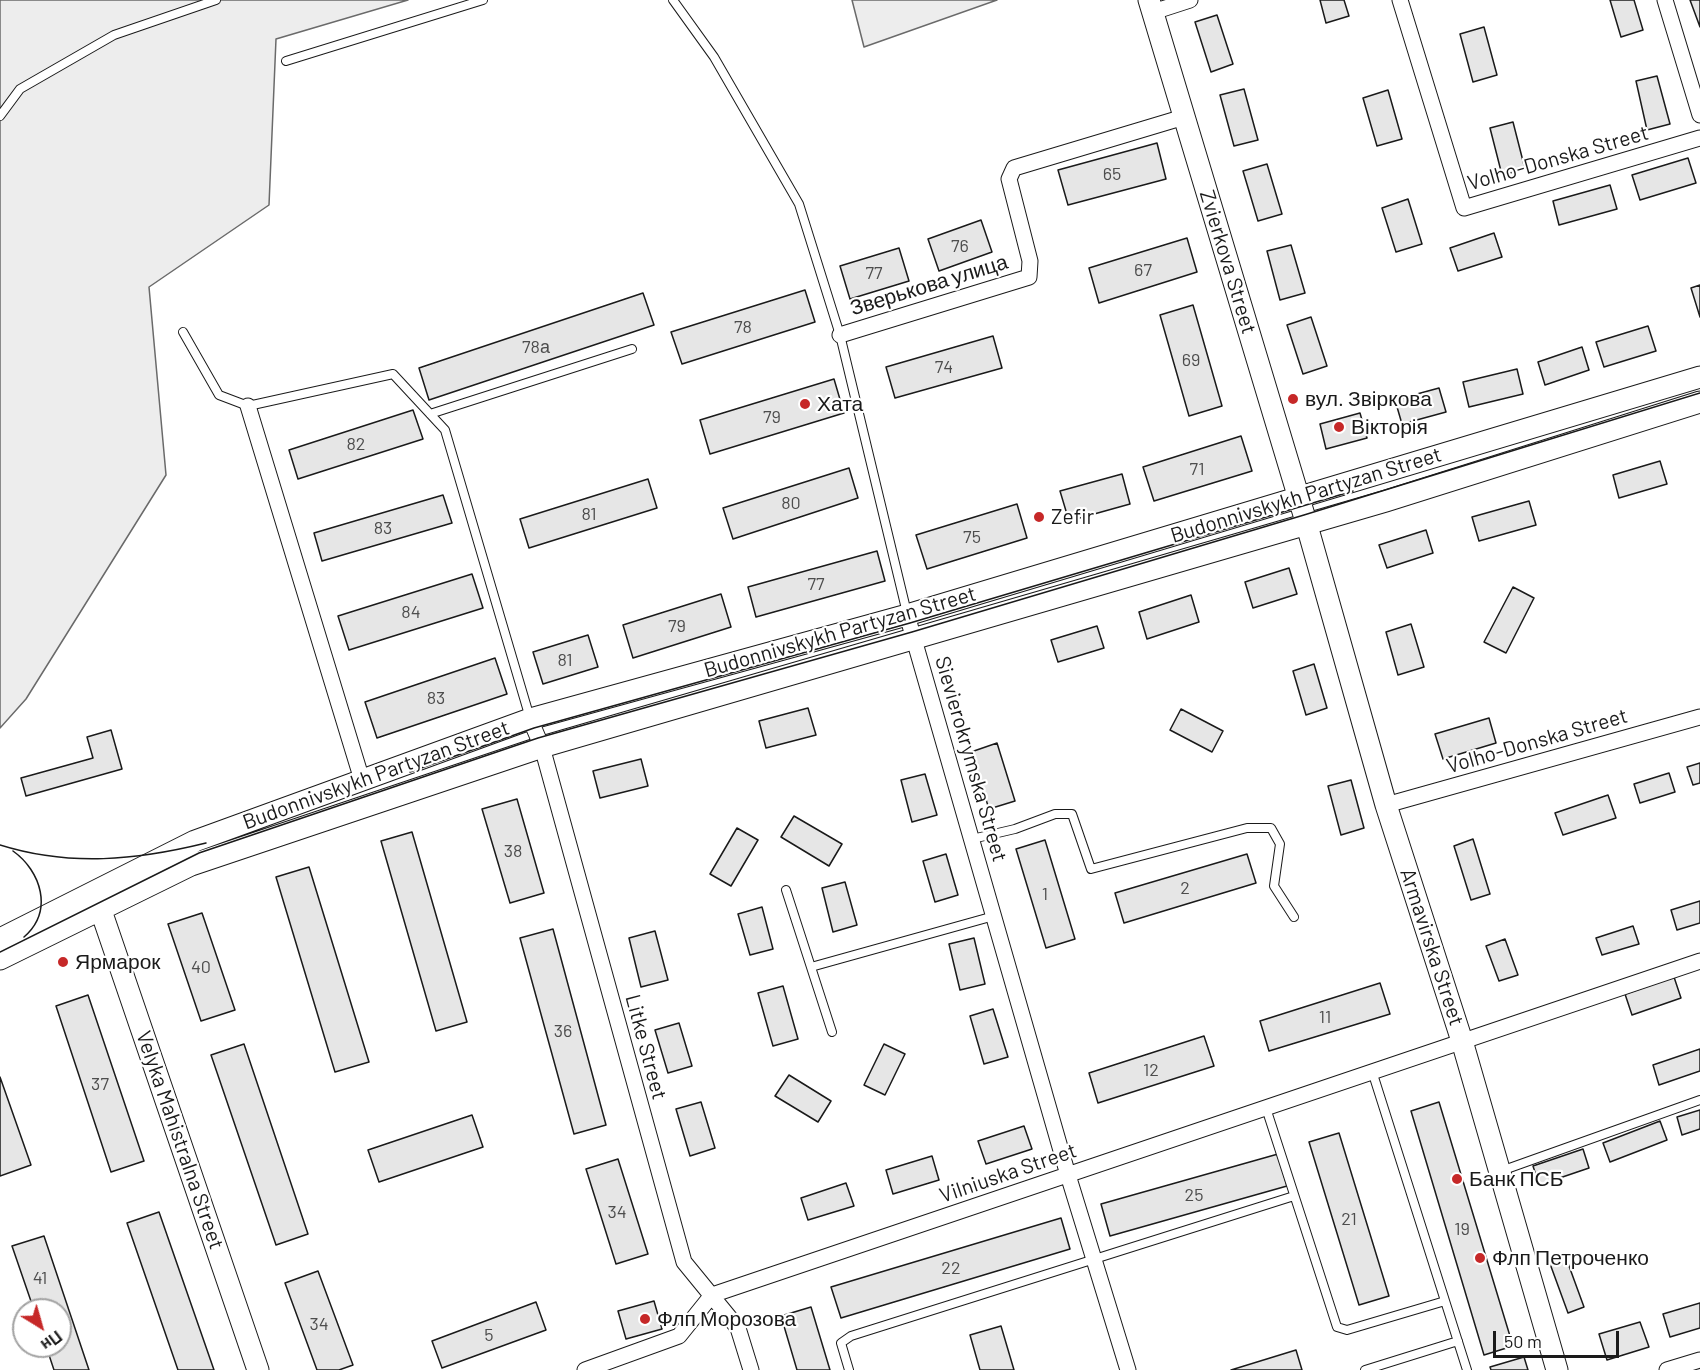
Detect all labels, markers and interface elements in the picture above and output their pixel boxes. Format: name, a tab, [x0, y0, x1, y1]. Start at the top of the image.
street label: Volho-Donska Street	[1465, 120, 1651, 196]
house number: 65	[1103, 163, 1121, 185]
street label: Zvierkova Street	[1194, 187, 1262, 337]
house number: 76	[951, 235, 969, 257]
street label: Зверькова улица	[847, 249, 1011, 321]
house number: 67	[1134, 259, 1152, 281]
house number: 77	[865, 262, 883, 284]
house number: 78	[734, 316, 752, 338]
house number: 78а	[522, 336, 550, 358]
house number: 69	[1182, 349, 1200, 371]
house number: 74	[935, 356, 953, 378]
place label: вул. Звіркова	[1305, 386, 1432, 412]
place label: Хата	[817, 391, 863, 417]
marker: вул. Звіркова	[1286, 392, 1300, 406]
marker: Хата	[798, 397, 812, 411]
house number: 79	[763, 406, 781, 428]
place label: Вікторія	[1351, 414, 1428, 440]
marker: Вікторія	[1332, 420, 1346, 434]
house number: 82	[346, 433, 366, 455]
street label: Budonnivskykh Partyzan Street	[1167, 442, 1445, 548]
house number: 71	[1190, 458, 1204, 480]
house number: 80	[781, 492, 801, 514]
house number: 81	[581, 503, 597, 525]
place label: Zefir	[1051, 504, 1094, 530]
marker: Zefir	[1032, 510, 1046, 524]
house number: 83	[374, 517, 392, 539]
house number: 75	[963, 526, 981, 548]
house number: 77	[807, 573, 825, 595]
street label: Budonnivskykh Partyzan Street	[701, 581, 979, 683]
house number: 84	[401, 601, 421, 623]
house number: 79	[668, 615, 686, 637]
house number: 81	[557, 649, 573, 671]
street label: Sievierokrymska Street	[930, 653, 1012, 865]
house number: 83	[427, 687, 445, 709]
street label: Volho-Donska Street	[1444, 703, 1630, 779]
street label: Budonnivskykh Partyzan Street	[239, 715, 513, 835]
house number: 38	[504, 840, 522, 862]
street label: Armavirska Street	[1395, 865, 1469, 1029]
house number: 2	[1180, 877, 1190, 899]
house number: 1	[1042, 883, 1048, 905]
place label: Ярмарок	[75, 949, 161, 975]
marker: Ярмарок	[56, 955, 70, 969]
house number: 40	[191, 956, 211, 978]
street label: Litke Street	[620, 992, 672, 1102]
house number: 11	[1319, 1006, 1331, 1028]
house number: 36	[554, 1020, 572, 1042]
street label: Velyka Mahistralna Street	[131, 1028, 229, 1252]
house number: 12	[1143, 1059, 1159, 1081]
house number: 37	[91, 1073, 109, 1095]
street label: Vilniuska Street	[936, 1138, 1080, 1208]
place label: Банк ПСБ	[1469, 1166, 1563, 1192]
marker: Банк ПСБ	[1450, 1172, 1464, 1186]
house number: 25	[1185, 1184, 1203, 1206]
house number: 34	[607, 1201, 627, 1223]
house number: 21	[1341, 1208, 1357, 1230]
house number: 19	[1454, 1218, 1470, 1240]
place label: Флп Петроченко	[1492, 1245, 1649, 1271]
marker: Флп Петроченко	[1473, 1251, 1487, 1265]
house number: 22	[941, 1257, 961, 1279]
house number: 41	[33, 1267, 47, 1289]
north arrow	[12, 1298, 72, 1358]
place label: Флп Морозова	[657, 1306, 796, 1332]
marker: Флп Морозова	[638, 1312, 652, 1326]
house number: 34	[309, 1313, 329, 1335]
scale bar	[1496, 1319, 1622, 1357]
house number: 5	[484, 1324, 494, 1346]
text: Пн	[38, 1327, 66, 1355]
text: 50 m	[1504, 1330, 1542, 1352]

